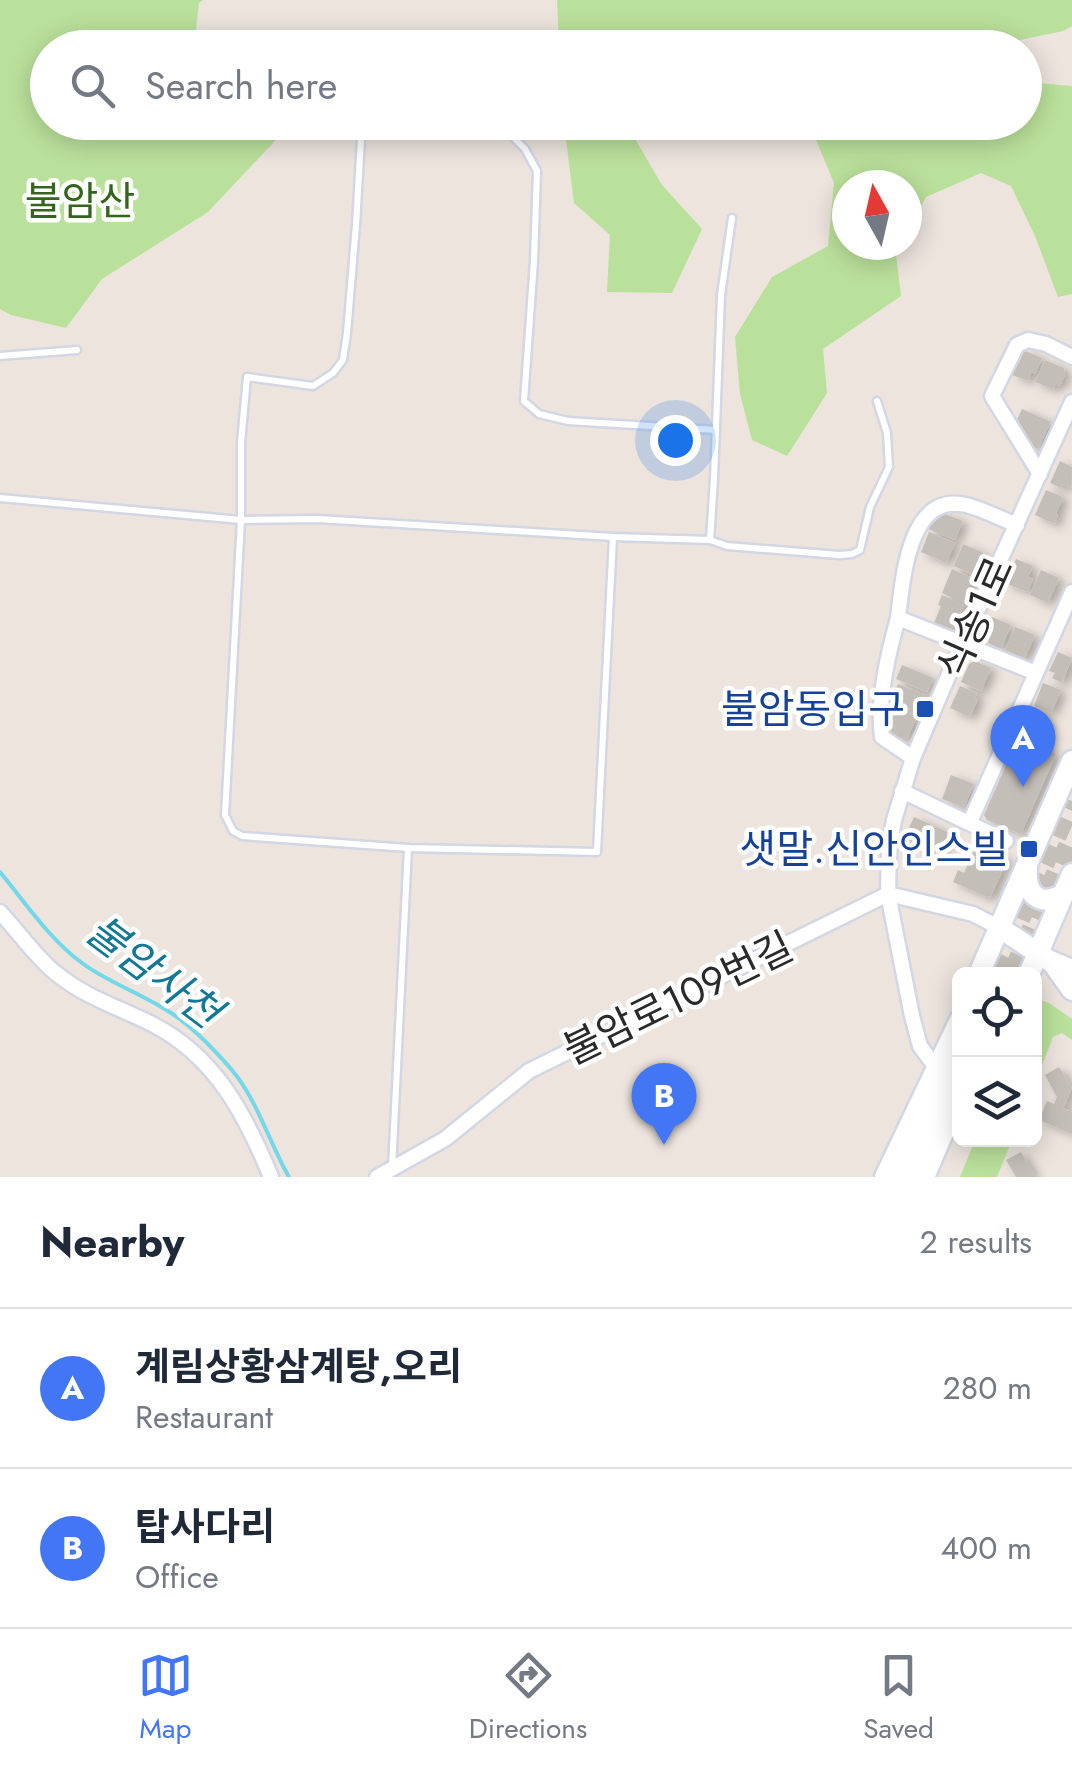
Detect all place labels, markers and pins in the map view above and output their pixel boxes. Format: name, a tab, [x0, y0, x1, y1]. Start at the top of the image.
place label: 불암동입구	[721, 680, 905, 738]
marker: 불암동입구	[914, 698, 936, 720]
pin: A	[990, 704, 1056, 787]
place label: 샛말.신안인스빌	[739, 820, 1009, 878]
marker: 샛말.신안인스빌	[1018, 838, 1040, 860]
pin: B	[632, 1062, 696, 1145]

